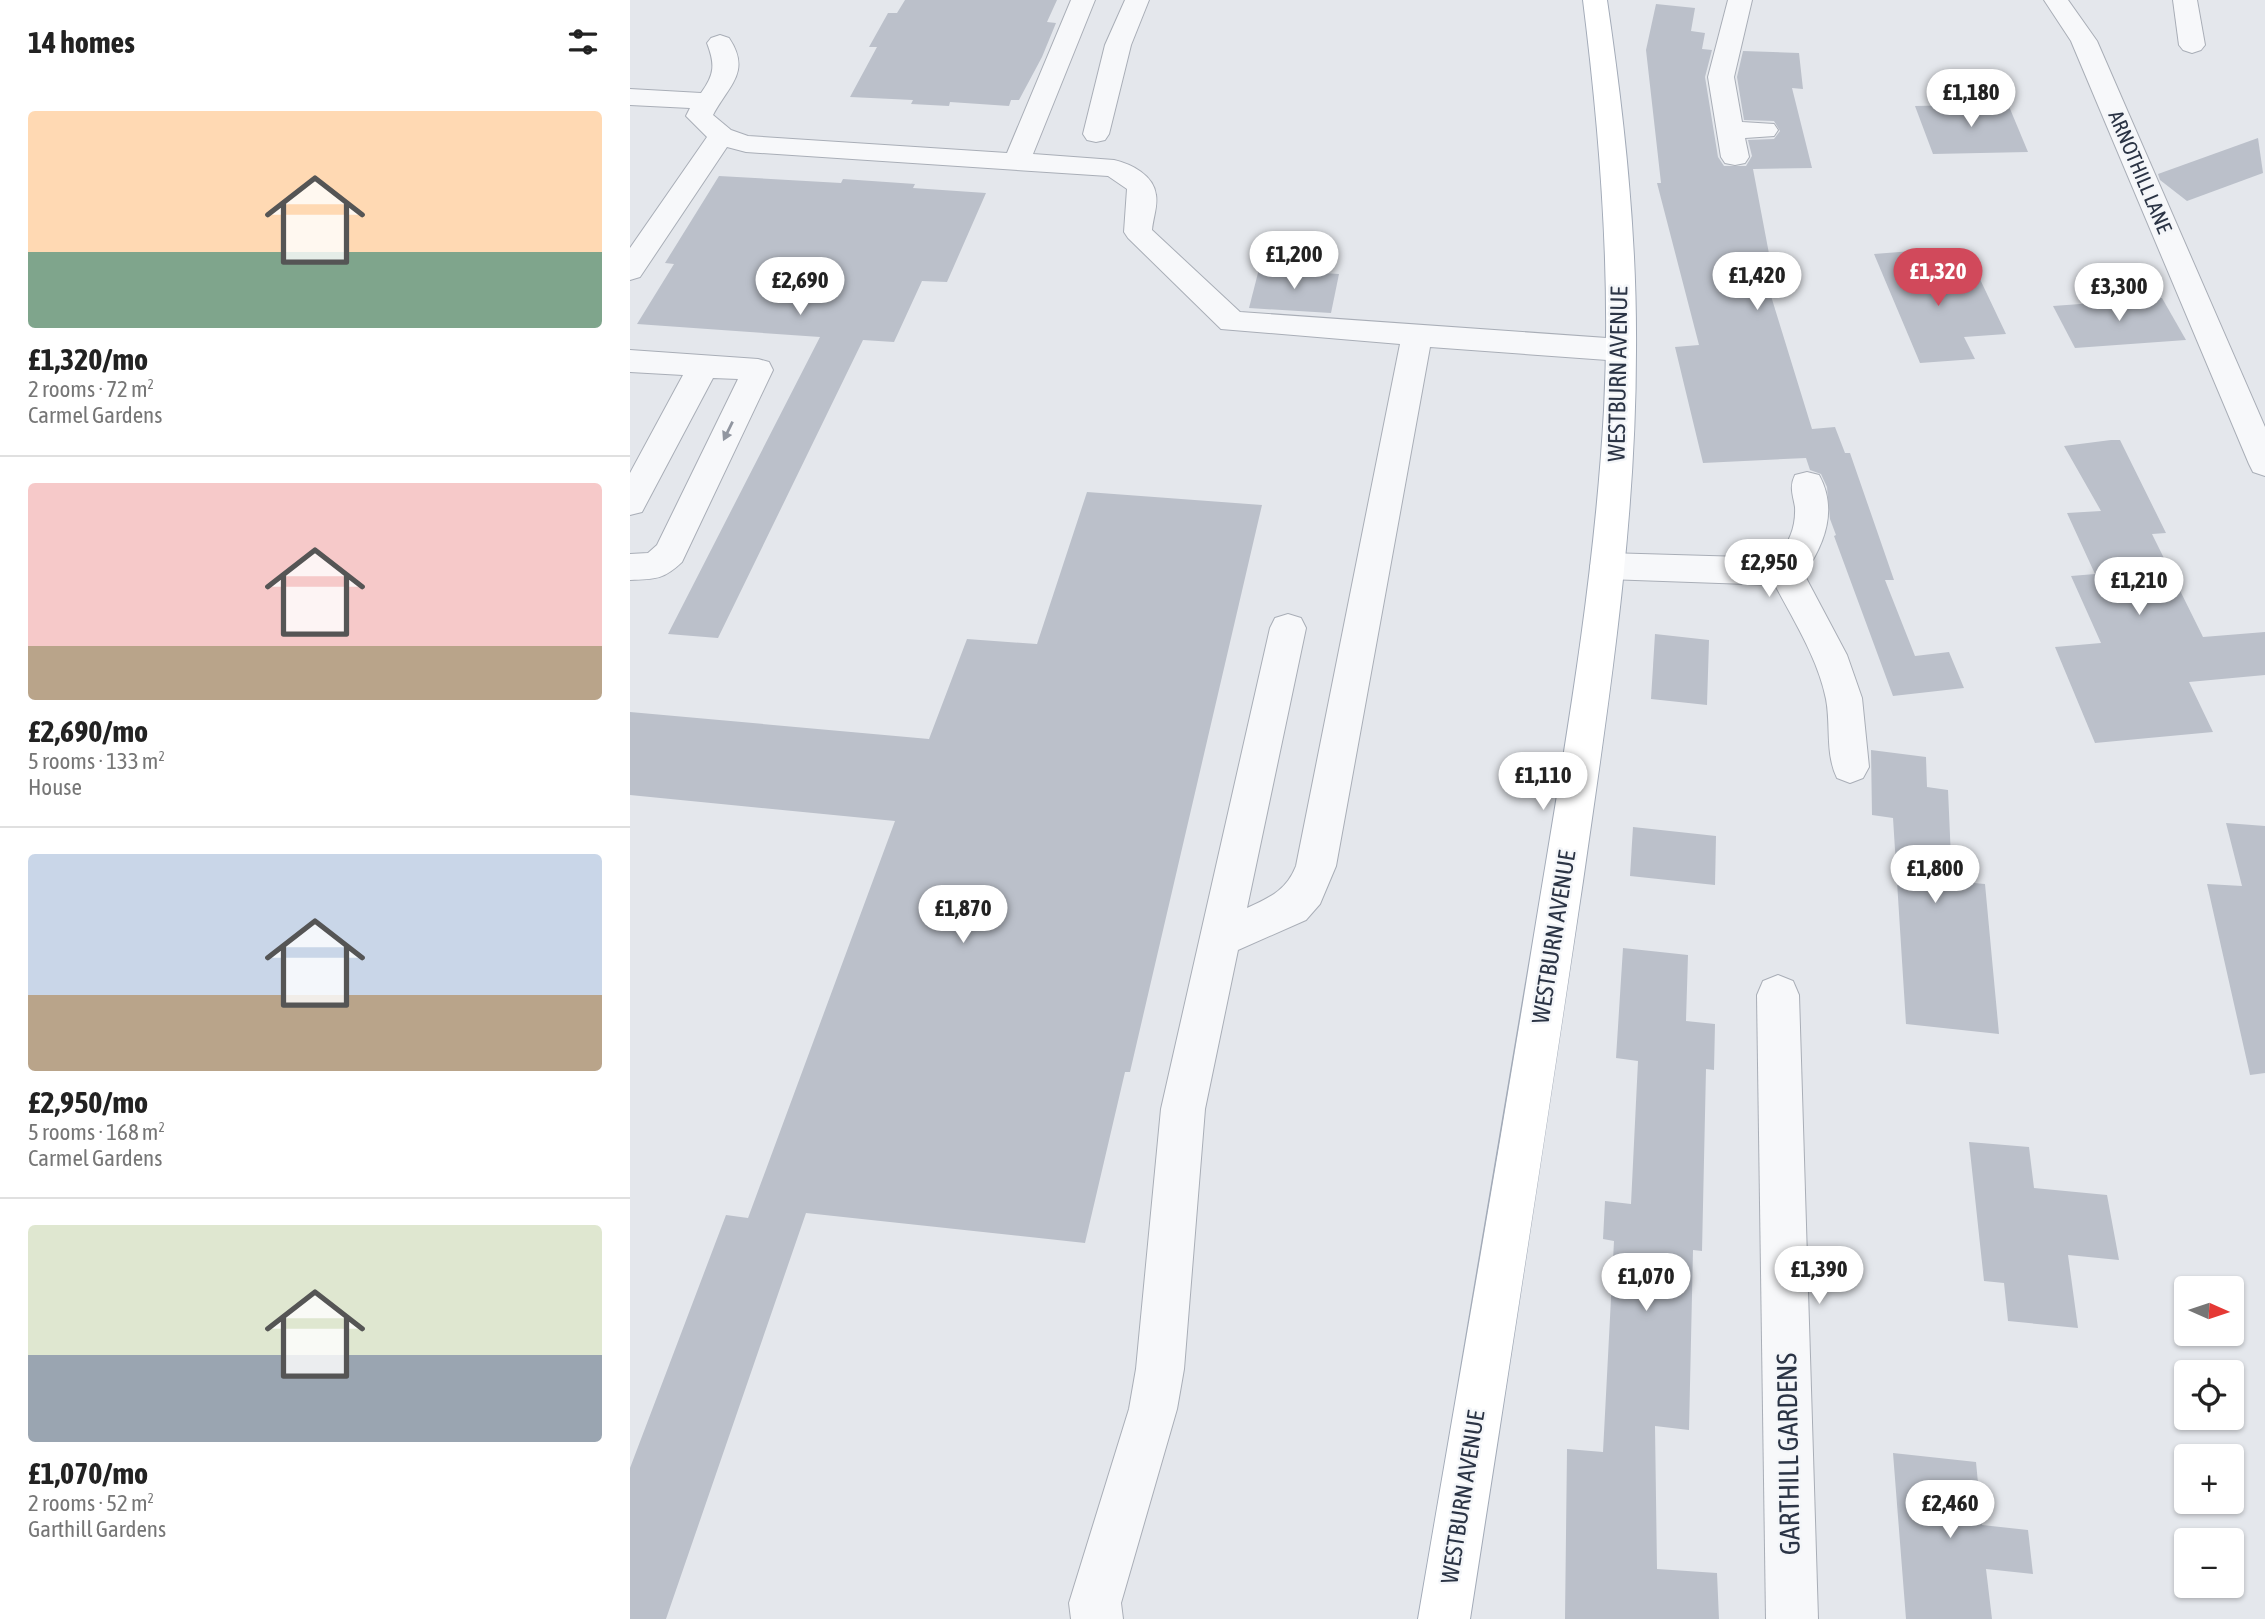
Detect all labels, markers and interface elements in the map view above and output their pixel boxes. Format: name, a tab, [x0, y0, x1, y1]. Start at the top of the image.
icon: filters	[564, 23, 602, 61]
text: 14 homes	[28, 25, 135, 59]
pin: £1,180	[1914, 69, 2028, 129]
text: £1,180	[1943, 79, 2000, 105]
street label: ARNOTHILL LANE	[2104, 107, 2178, 236]
icon: home	[252, 157, 378, 283]
pin: £1,200	[1237, 232, 1351, 291]
text: £1,200	[1266, 241, 1323, 267]
pin: £1,320	[1881, 248, 1995, 308]
pin: £1,420	[1700, 252, 1814, 312]
pin: £2,690	[743, 258, 857, 317]
text: £1,320	[1910, 258, 1967, 284]
text: £1,420	[1729, 262, 1786, 288]
pin: £3,300	[2062, 264, 2176, 323]
text: £2,690	[772, 267, 829, 293]
text: £3,300	[2091, 273, 2148, 299]
street label: WESTBURN AVENUE	[1602, 286, 1633, 462]
text: £1,320/mo	[28, 342, 148, 376]
text: 2 rooms · 72 m²	[28, 376, 154, 402]
text: Carmel Gardens	[28, 402, 162, 428]
one-way arrow	[723, 421, 734, 441]
icon: home	[252, 529, 378, 655]
pin: £2,950	[1712, 540, 1826, 599]
text: £2,950	[1741, 549, 1798, 575]
pin: £1,210	[2082, 558, 2196, 617]
text: £1,210	[2111, 567, 2168, 593]
text: £2,690/mo	[28, 714, 148, 748]
text: 5 rooms · 133 m²	[28, 748, 165, 774]
pin: £1,110	[1486, 752, 1600, 812]
text: £1,110	[1515, 762, 1572, 788]
text: House	[28, 774, 82, 800]
pin: £1,800	[1878, 846, 1992, 905]
street label: WESTBURN AVENUE	[1526, 848, 1581, 1025]
text: £1,800	[1907, 855, 1964, 881]
pin: £1,870	[906, 886, 1020, 945]
text: £1,870	[935, 895, 992, 921]
icon: home	[252, 900, 378, 1026]
text: £2,950/mo	[28, 1085, 148, 1119]
text: 5 rooms · 168 m²	[28, 1119, 165, 1145]
text: Carmel Gardens	[28, 1145, 162, 1171]
pin: £1,390	[1762, 1246, 1876, 1306]
pin: £1,070	[1589, 1254, 1703, 1313]
text: £1,390	[1791, 1256, 1848, 1282]
text: £1,070	[1618, 1263, 1675, 1289]
icon: home	[252, 1271, 378, 1397]
north arrow	[2174, 1276, 2244, 1346]
map controls	[2174, 1276, 2244, 1598]
street label: GARTHILL GARDENS	[1770, 1352, 1806, 1555]
button: locate	[2174, 1360, 2244, 1430]
street label: WESTBURN AVENUE	[1435, 1408, 1490, 1585]
button: +	[2174, 1444, 2244, 1514]
text: £1,070/mo	[28, 1456, 148, 1490]
pin: £2,460	[1893, 1480, 2007, 1540]
text: 2 rooms · 52 m²	[28, 1490, 154, 1516]
text: £2,460	[1922, 1490, 1979, 1516]
text: Garthill Gardens	[28, 1516, 166, 1542]
button: −	[2174, 1528, 2244, 1598]

